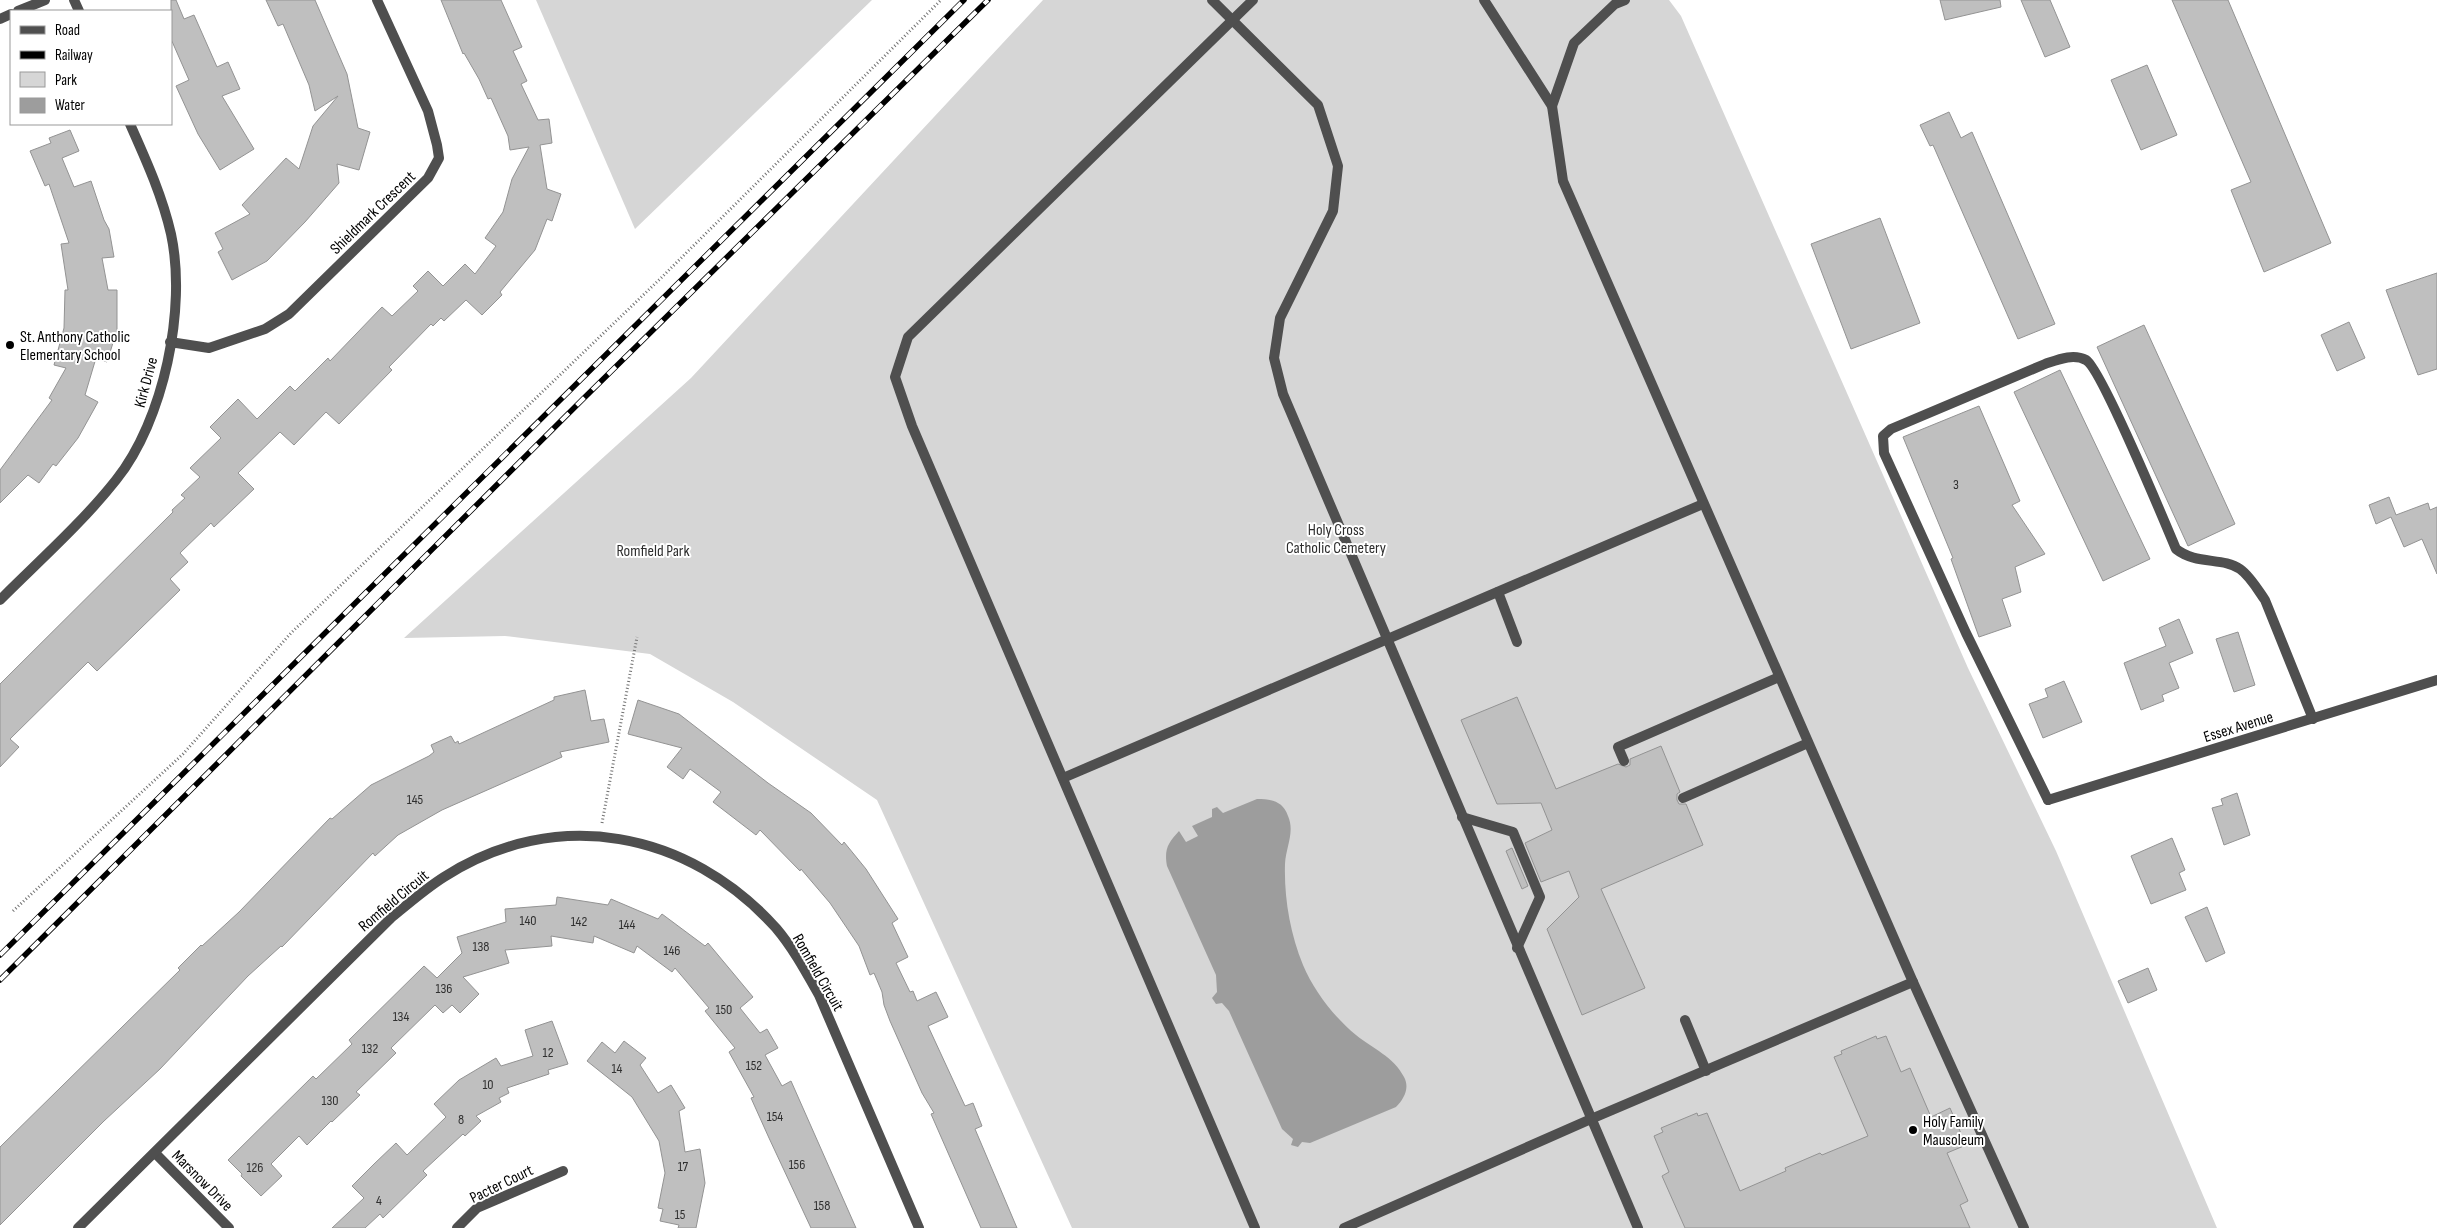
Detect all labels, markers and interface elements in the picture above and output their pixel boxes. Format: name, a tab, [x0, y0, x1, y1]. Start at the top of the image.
legend	[10, 10, 172, 125]
text: Road	[55, 21, 80, 40]
text: Railway	[55, 46, 93, 65]
text: Park	[55, 71, 77, 90]
text: Water	[55, 96, 86, 115]
street label: Shieldmark Crescent	[326, 168, 420, 259]
place label: St. Anthony Catholic Elementary School	[20, 328, 130, 365]
marker: St. Anthony Catholic Elementary School	[4, 339, 16, 351]
street label: Kirk Drive	[131, 355, 162, 410]
house number: 3	[1953, 476, 1959, 493]
park label: Holy Cross Catholic Cemetery	[1286, 521, 1386, 558]
park label: Romfield Park	[616, 542, 690, 561]
street label: Essex Avenue	[2201, 708, 2276, 747]
house number: 145	[407, 791, 424, 808]
street label: Romfield Circuit	[355, 866, 433, 936]
house number: 140	[520, 912, 537, 929]
house number: 142	[571, 913, 588, 930]
house number: 144	[619, 916, 635, 933]
street label: Romfield Circuit	[788, 931, 847, 1015]
house number: 138	[473, 938, 489, 955]
house number: 146	[664, 942, 680, 959]
house number: 136	[436, 980, 452, 997]
house number: 150	[716, 1001, 732, 1018]
house number: 134	[393, 1008, 409, 1025]
house number: 132	[362, 1040, 378, 1057]
house number: 12	[543, 1044, 554, 1061]
house number: 152	[746, 1057, 762, 1074]
house number: 14	[612, 1060, 623, 1077]
house number: 10	[482, 1076, 494, 1093]
house number: 130	[321, 1092, 339, 1109]
house number: 154	[767, 1108, 783, 1125]
house number: 8	[458, 1111, 464, 1128]
place label: Holy Family Mausoleum	[1923, 1113, 1984, 1150]
marker: Holy Family Mausoleum	[1907, 1124, 1919, 1136]
street label: Marsnow Drive	[167, 1147, 236, 1216]
house number: 156	[789, 1156, 805, 1173]
house number: 17	[678, 1158, 689, 1175]
house number: 126	[247, 1159, 263, 1176]
street label: Pacter Court	[467, 1161, 536, 1208]
house number: 4	[376, 1192, 382, 1209]
house number: 158	[814, 1197, 830, 1214]
house number: 15	[675, 1206, 686, 1223]

